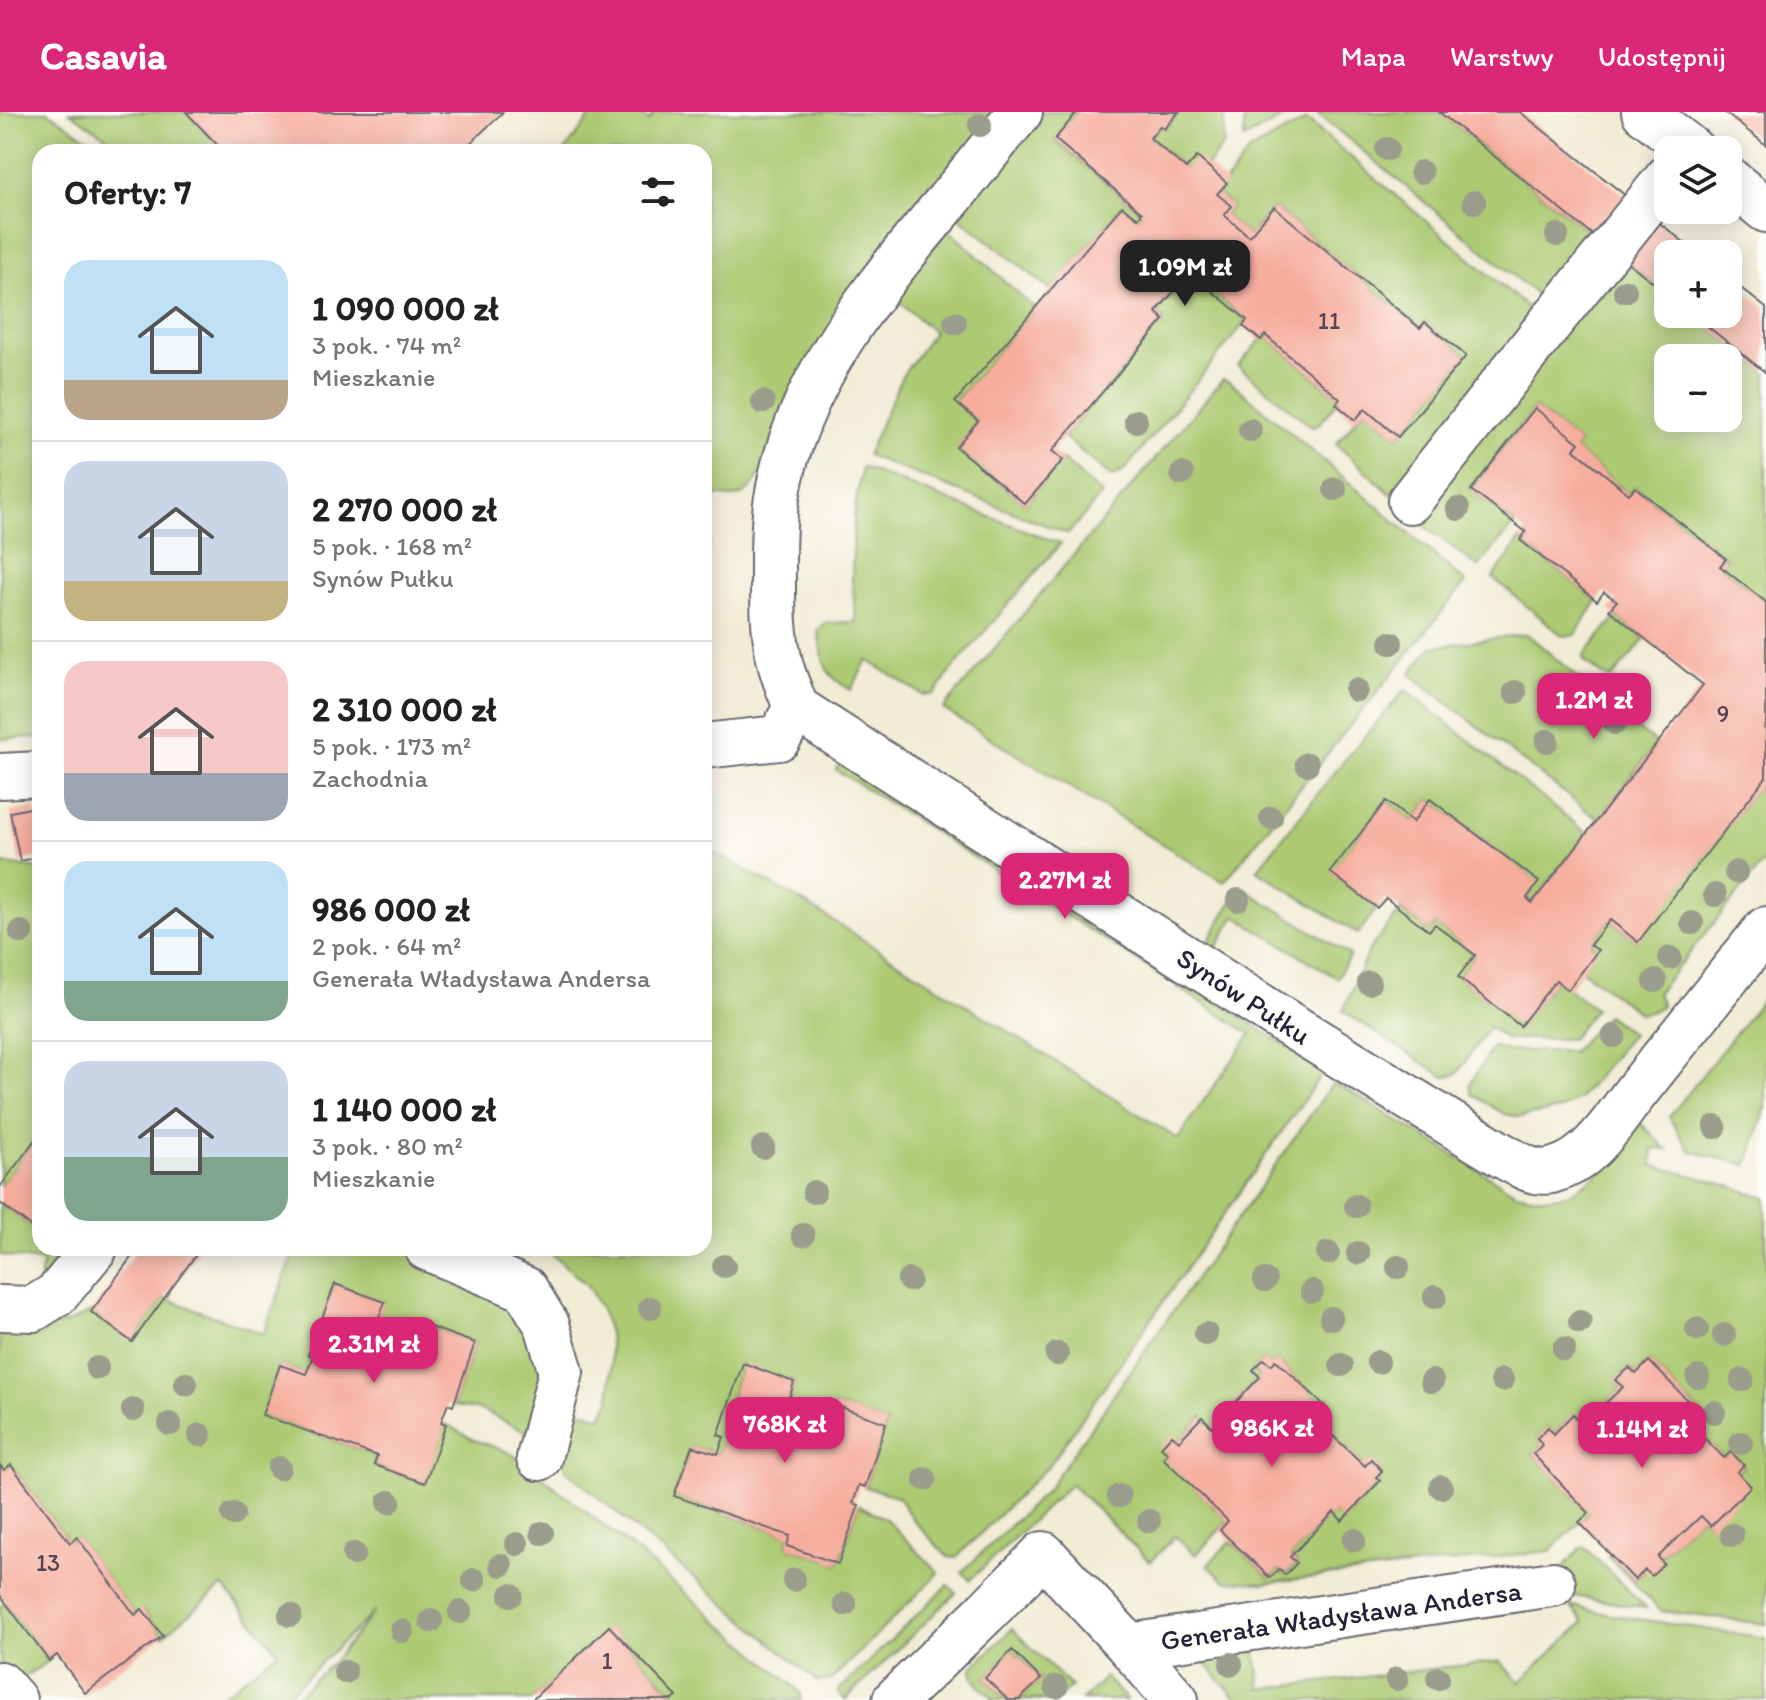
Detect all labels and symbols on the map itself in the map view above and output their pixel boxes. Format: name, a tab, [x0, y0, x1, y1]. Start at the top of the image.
pin: 1.09M zł	[1102, 240, 1268, 308]
house number: 11	[1318, 306, 1340, 335]
pin: 1.2M zł	[1520, 673, 1668, 741]
house number: 9	[1717, 699, 1729, 728]
pin: 2.27M zł	[982, 853, 1148, 921]
street label: Synów Pułku	[1171, 940, 1317, 1052]
pin: 2.31M zł	[291, 1317, 457, 1385]
pin: 768K zł	[711, 1397, 859, 1465]
pin: 986K zł	[1198, 1401, 1346, 1469]
pin: 1.14M zł	[1559, 1402, 1725, 1470]
house number: 13	[36, 1548, 60, 1577]
street label: Generała Władysława Andersa	[1158, 1573, 1524, 1657]
house number: 1	[601, 1646, 613, 1675]

